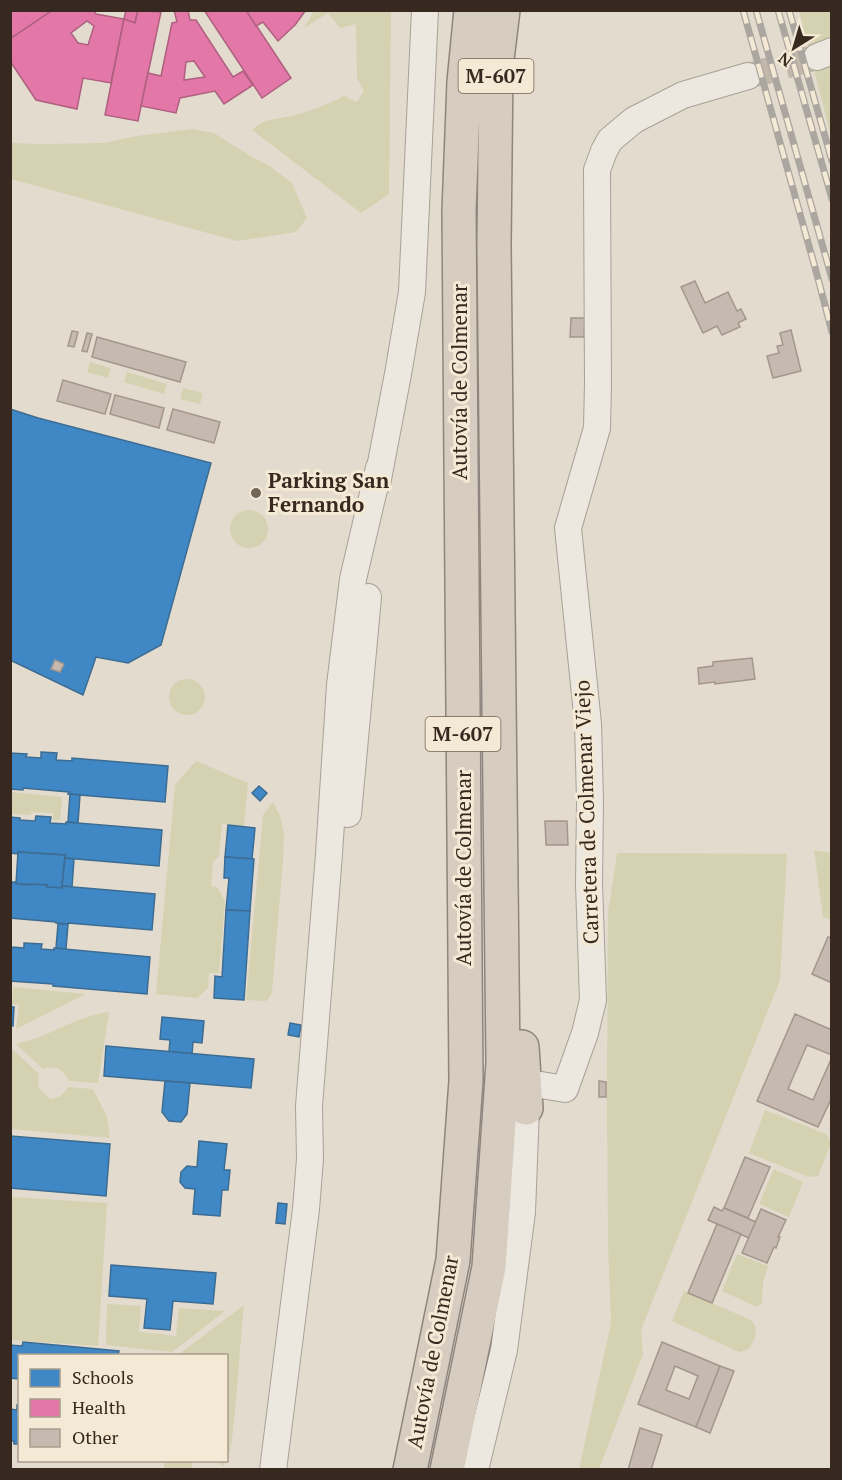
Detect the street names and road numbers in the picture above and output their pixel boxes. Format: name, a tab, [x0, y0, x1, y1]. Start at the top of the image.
road number: M-607	[458, 59, 534, 93]
street label: Autovía de Colmenar	[445, 284, 473, 480]
street label: Carretera de Colmenar Viejo	[567, 679, 605, 945]
road number: M-607	[426, 717, 500, 751]
street label: Autovía de Colmenar	[449, 770, 477, 966]
street label: Autovía de Colmenar	[400, 1253, 464, 1451]

